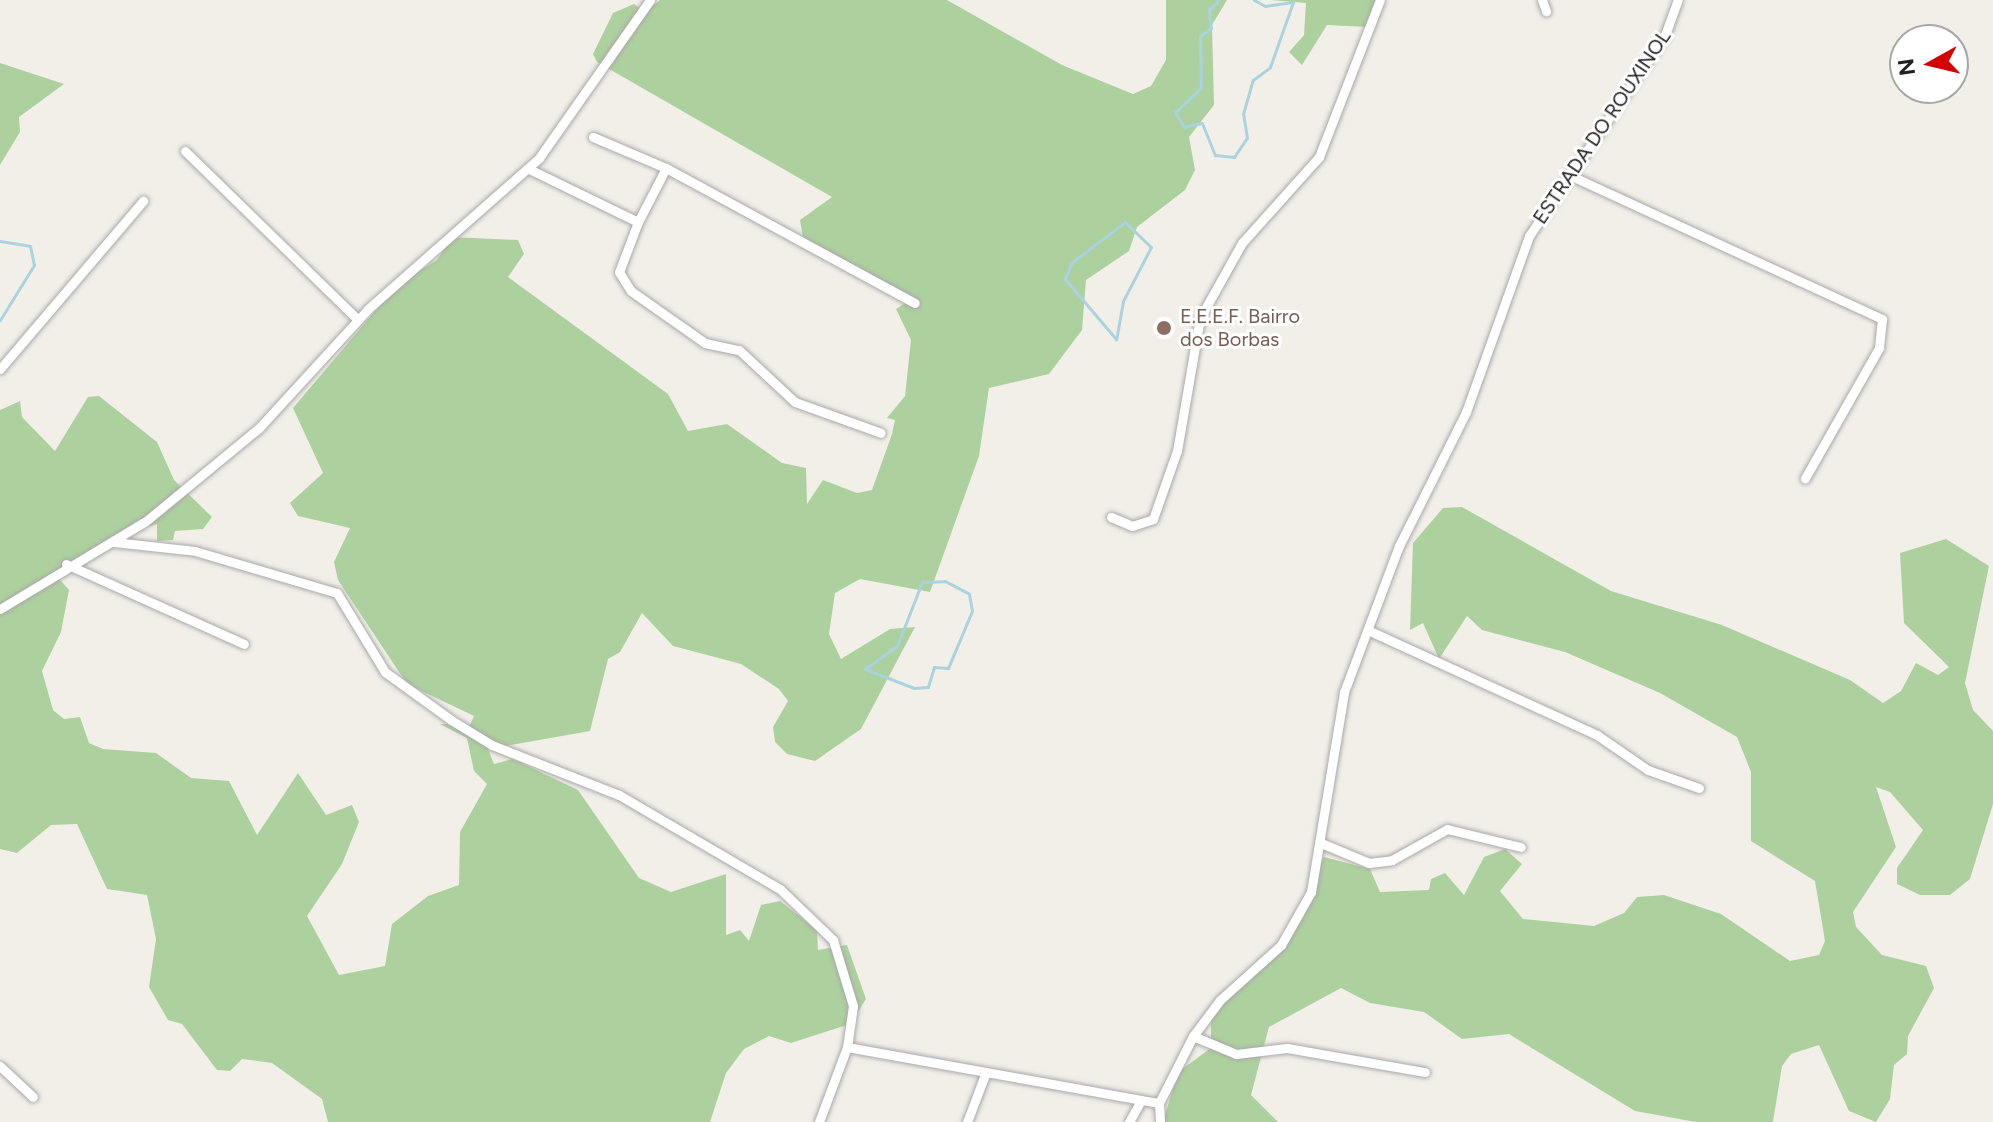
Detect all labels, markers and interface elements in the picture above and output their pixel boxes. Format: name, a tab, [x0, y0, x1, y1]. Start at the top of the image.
north arrow	[1889, 24, 1969, 104]
street label: ESTRADA DO ROUXINOL	[1528, 25, 1676, 229]
text: N	[1892, 57, 1921, 77]
place label: E.E.E.F. Bairro dos Borbas	[1180, 304, 1300, 351]
marker: E.E.E.F. Bairro dos Borbas	[1155, 319, 1173, 337]

